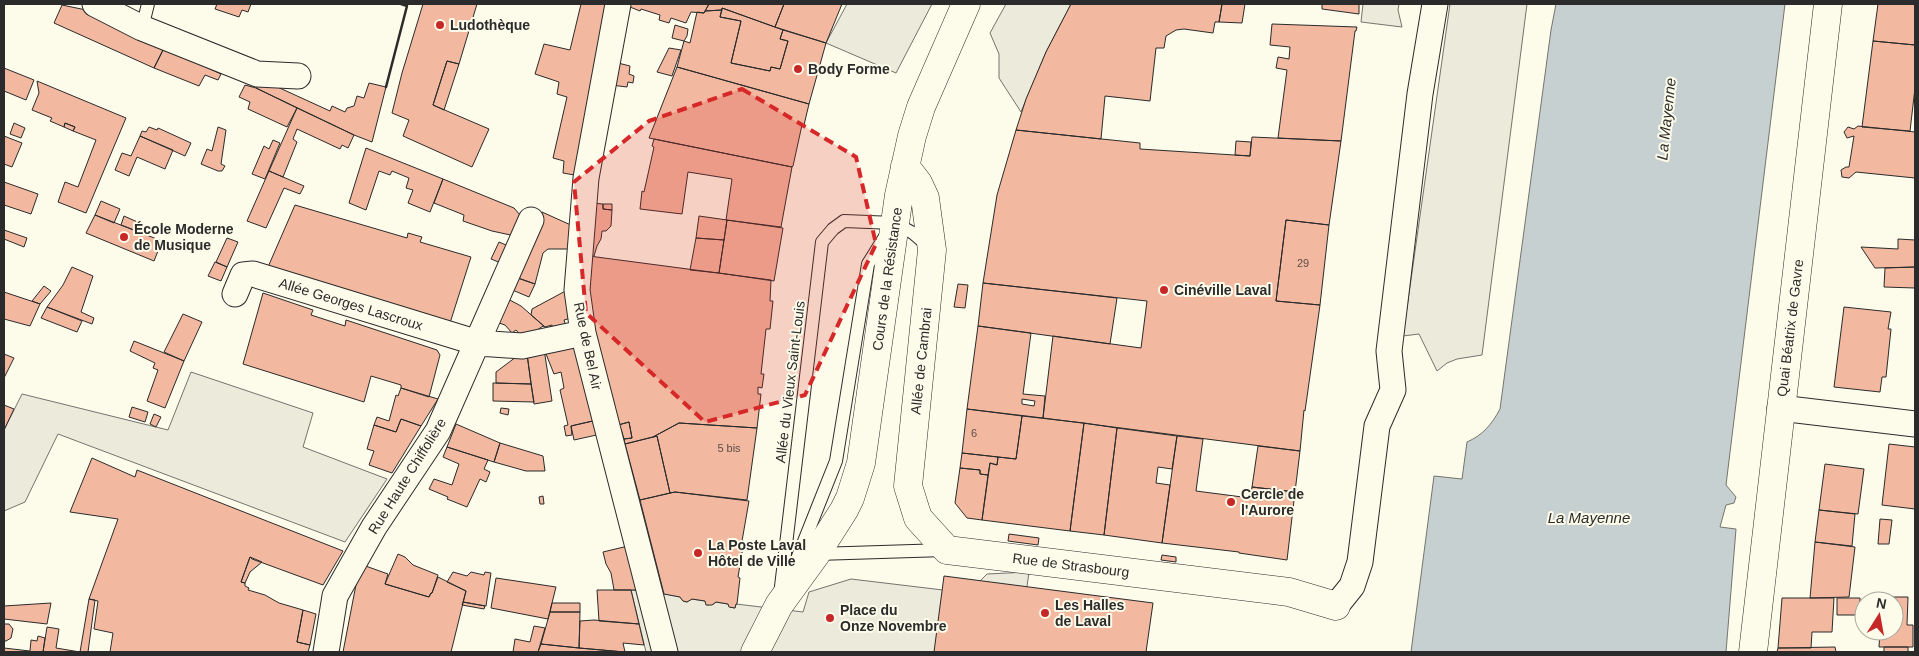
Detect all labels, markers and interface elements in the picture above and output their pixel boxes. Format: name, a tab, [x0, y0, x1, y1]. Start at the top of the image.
place label: Ludothèque	[450, 17, 530, 33]
marker: Ludothèque	[434, 19, 446, 31]
place label: Body Forme	[808, 61, 890, 77]
marker: Body Forme	[792, 63, 804, 75]
water label: La Mayenne	[1653, 77, 1679, 161]
street label: Cours de la Résistance	[869, 206, 905, 352]
place label: École Moderne de Musique	[134, 221, 234, 253]
marker: École Moderne de Musique	[118, 231, 130, 243]
house number: 29	[1297, 257, 1309, 269]
street label: Quai Béatrix de Gavre	[1774, 258, 1806, 398]
street label: Allée Georges Lascroux	[277, 275, 425, 333]
place label: Cinéville Laval	[1174, 282, 1271, 298]
marker: Cinéville Laval	[1158, 284, 1170, 296]
street label: Allée du Vieux Saint-Louis	[772, 300, 808, 464]
street label: Rue de Bel Air	[571, 301, 605, 392]
street label: Allée de Cambrai	[907, 307, 935, 415]
street label: Rue Haute Chiffolière	[365, 415, 449, 537]
house number: 6	[971, 427, 977, 439]
house number: 5 bis	[717, 442, 741, 454]
place label: Cercle de l'Aurore	[1241, 486, 1304, 518]
marker: Cercle de l'Aurore	[1225, 496, 1237, 508]
water label: La Mayenne	[1548, 509, 1630, 526]
place label: La Poste Laval Hôtel de Ville	[708, 537, 806, 569]
marker: La Poste Laval Hôtel de Ville	[692, 547, 704, 559]
street label: Rue de Strasbourg	[1012, 550, 1130, 580]
north arrow	[1854, 591, 1904, 641]
text: N	[1875, 594, 1888, 612]
place label: Les Halles de Laval	[1055, 597, 1124, 629]
place label: Place du Onze Novembre	[840, 602, 947, 634]
marker: Les Halles de Laval	[1039, 607, 1051, 619]
marker: Place du Onze Novembre	[824, 612, 836, 624]

